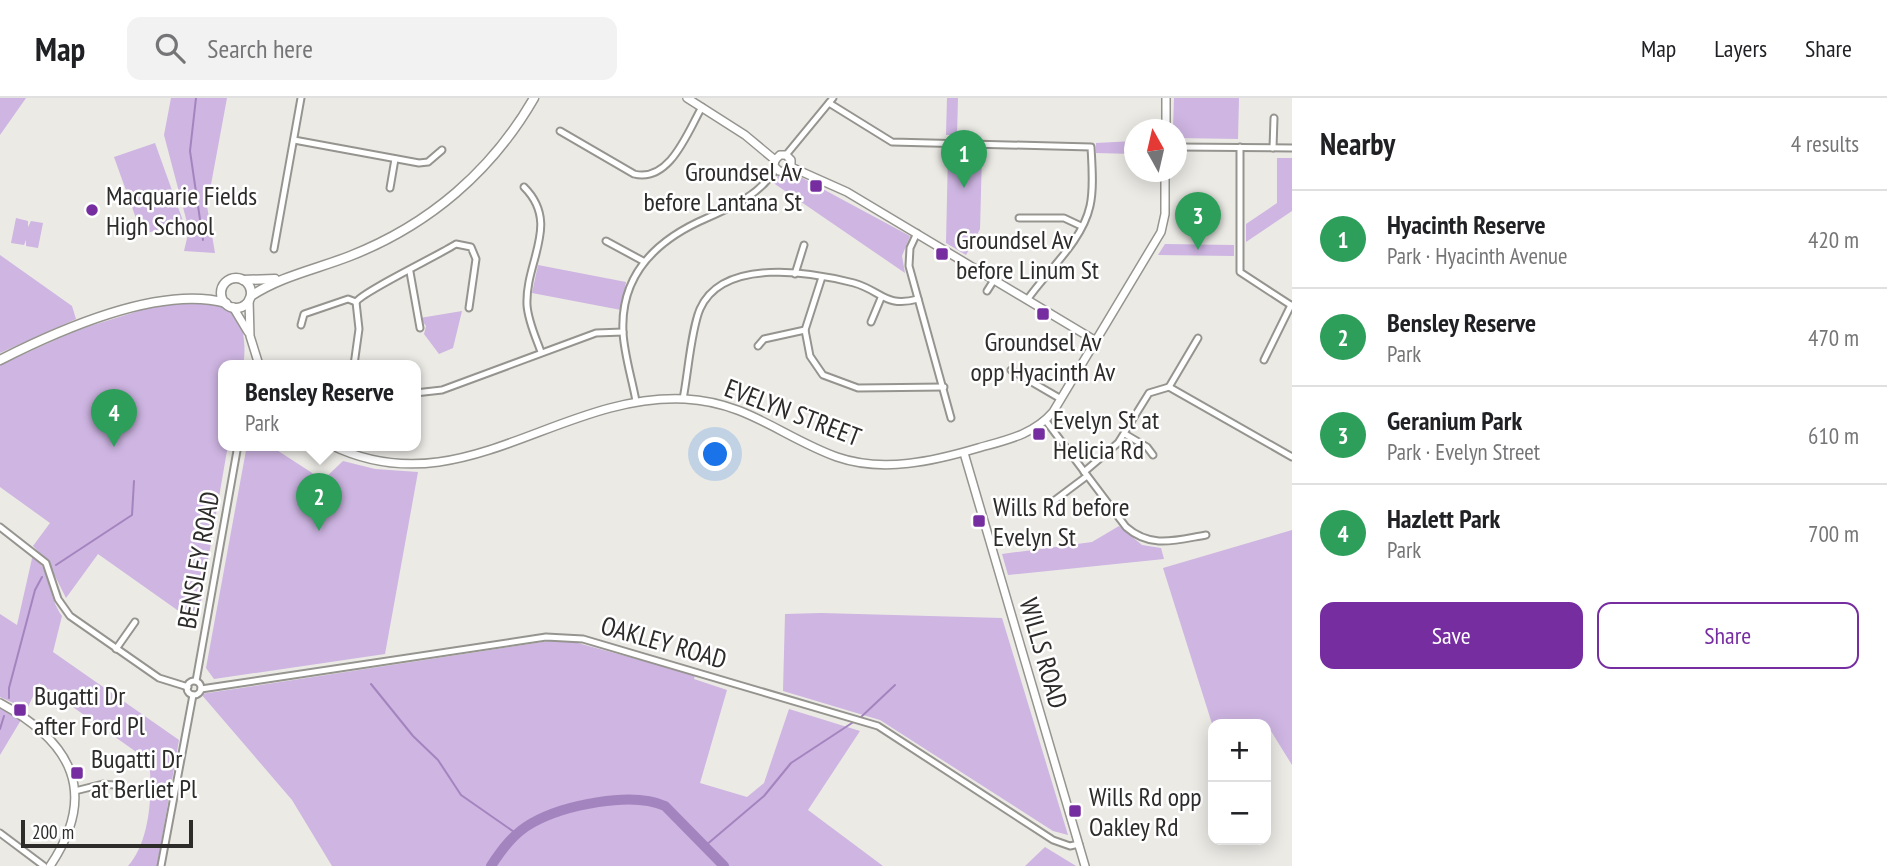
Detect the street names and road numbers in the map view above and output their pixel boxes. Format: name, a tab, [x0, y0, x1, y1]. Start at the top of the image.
street label: EVELYN STREET	[720, 371, 866, 453]
street label: BENSLEY ROAD	[170, 489, 226, 631]
street label: WILLS ROAD	[1013, 594, 1075, 712]
street label: OAKLEY ROAD	[597, 608, 731, 676]

